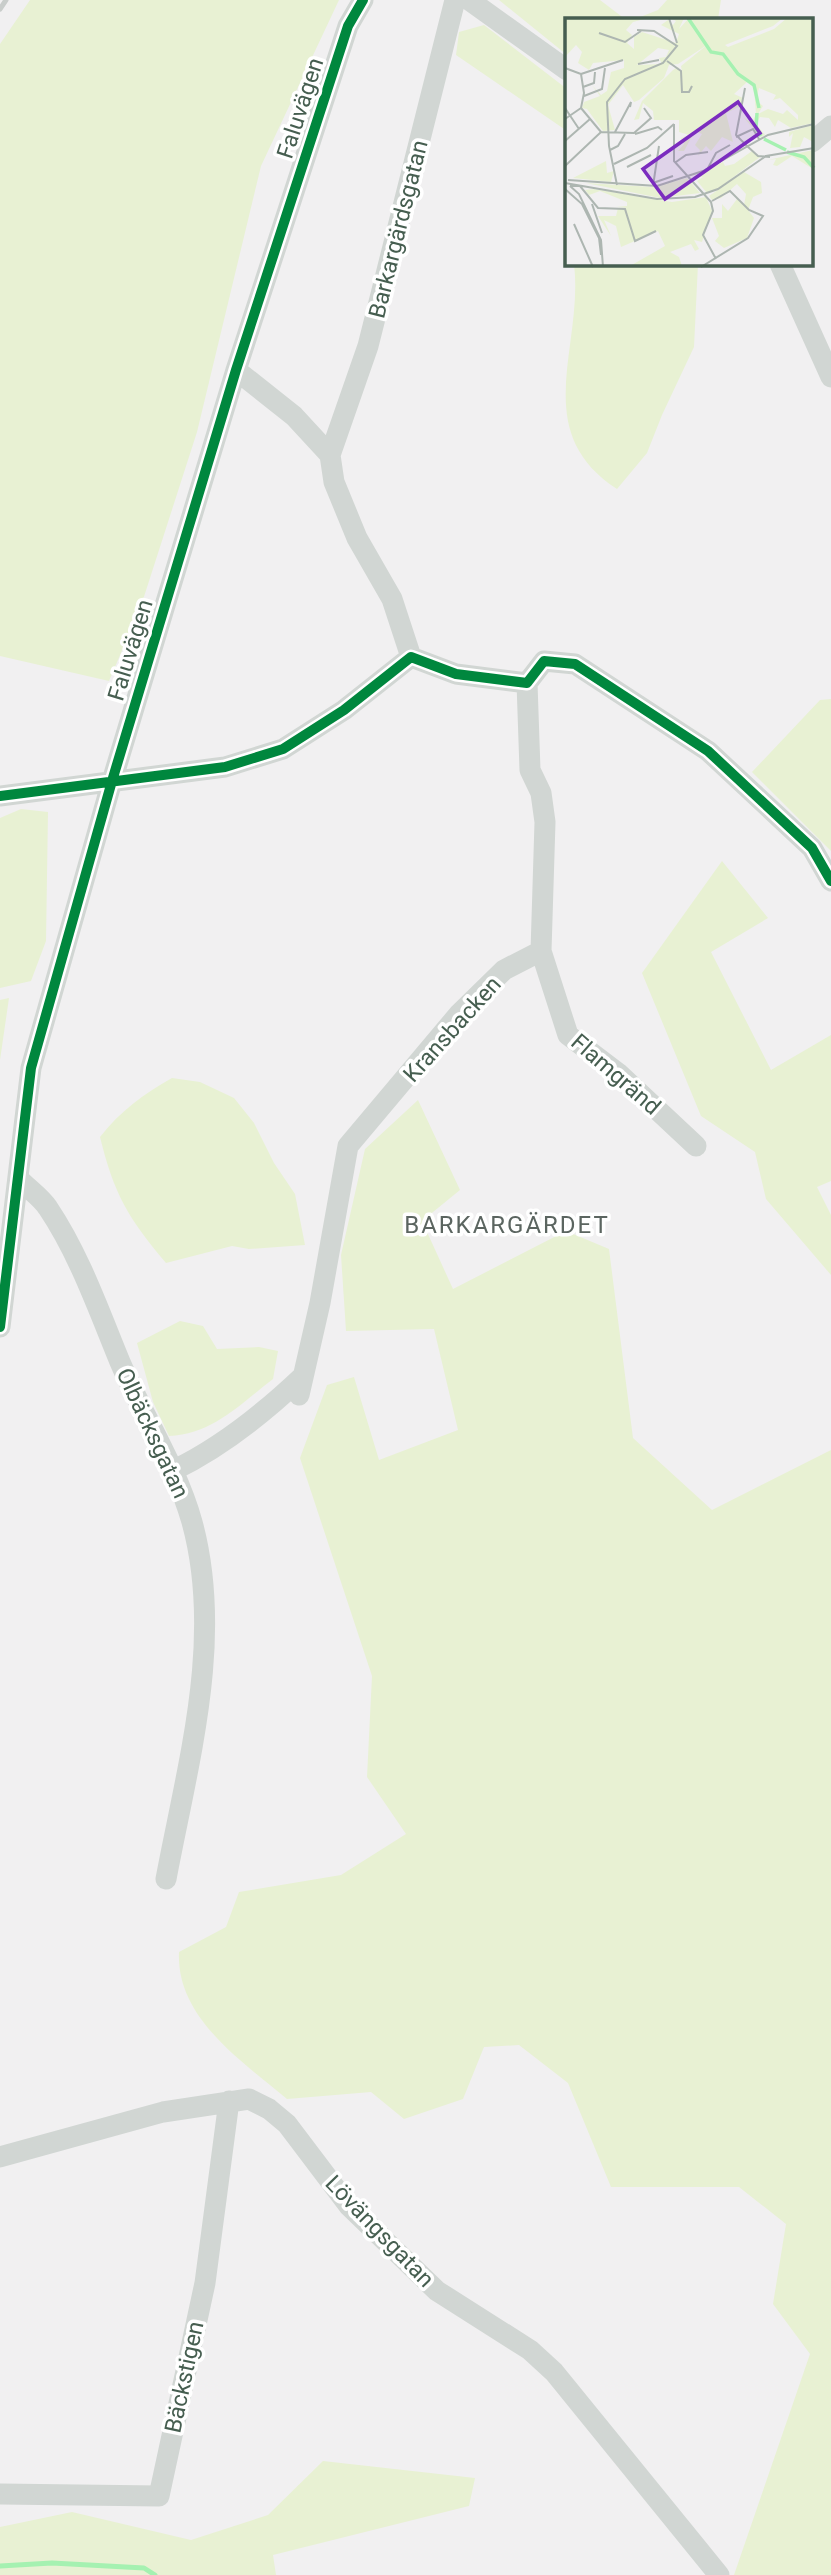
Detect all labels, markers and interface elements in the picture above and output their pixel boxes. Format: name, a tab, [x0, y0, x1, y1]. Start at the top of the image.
inset map	[565, 18, 814, 266]
street label: Faluvägen	[272, 54, 329, 162]
street label: Barkargärdsgatan	[363, 137, 434, 321]
street label: Faluvägen	[102, 596, 159, 704]
street label: Kransbacken	[398, 971, 507, 1088]
street label: Flamgränd	[566, 1028, 666, 1120]
district label: BARKARGÄRDET	[404, 1211, 610, 1239]
street label: Olbäcksgatan	[111, 1364, 194, 1503]
street label: Lövängsgatan	[320, 2170, 440, 2293]
street label: Bäckstigen	[160, 2319, 209, 2435]

